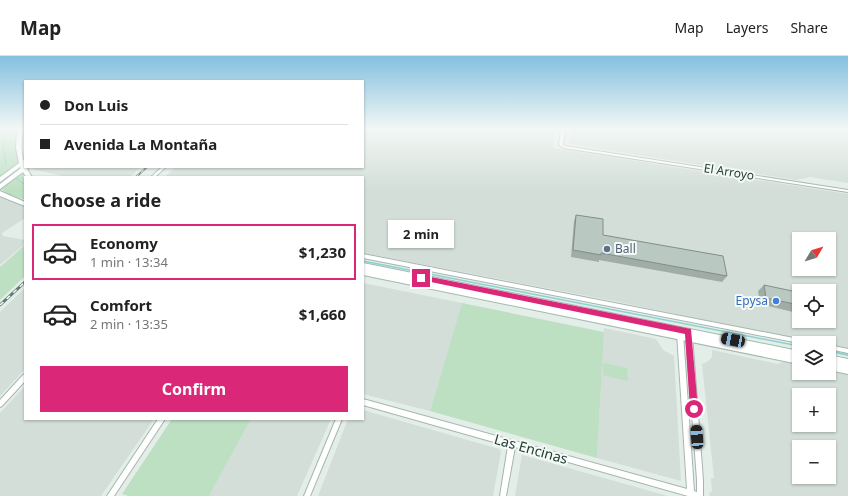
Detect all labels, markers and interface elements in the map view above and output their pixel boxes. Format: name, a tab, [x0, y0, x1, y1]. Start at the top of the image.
text: Map	[20, 15, 61, 41]
text: Map	[675, 18, 704, 37]
text: Layers	[726, 18, 768, 37]
text: Share	[790, 18, 828, 37]
text: Don Luis	[64, 95, 128, 115]
text: Avenida La Montaña	[64, 134, 217, 154]
street label: El Arroyo	[703, 159, 755, 184]
text: Choose a ride	[40, 188, 161, 212]
callout: 2 min	[388, 220, 454, 248]
text: 2 min	[403, 225, 439, 243]
north arrow	[792, 232, 836, 276]
map controls	[792, 232, 836, 484]
text: Economy	[90, 233, 158, 253]
icon: car	[42, 234, 78, 270]
place label: Ball	[615, 240, 636, 257]
text: $1,230	[299, 242, 346, 262]
marker: Ball	[602, 244, 612, 254]
text: 1 min · 13:34	[90, 253, 168, 271]
route end	[412, 269, 430, 287]
button: locate	[792, 284, 836, 328]
place label: Epysa	[736, 292, 768, 309]
text: Comfort	[90, 295, 152, 315]
icon: car	[42, 296, 78, 332]
marker: Epysa	[771, 296, 781, 306]
text: $1,660	[299, 304, 346, 324]
text: 2 min · 13:35	[90, 315, 168, 333]
car	[720, 332, 746, 348]
button: layers	[792, 336, 836, 380]
button: Confirm	[40, 366, 348, 412]
button: +	[792, 388, 836, 432]
route start	[685, 400, 703, 418]
car	[690, 425, 704, 449]
street label: Las Encinas	[492, 429, 570, 468]
button: −	[792, 440, 836, 484]

